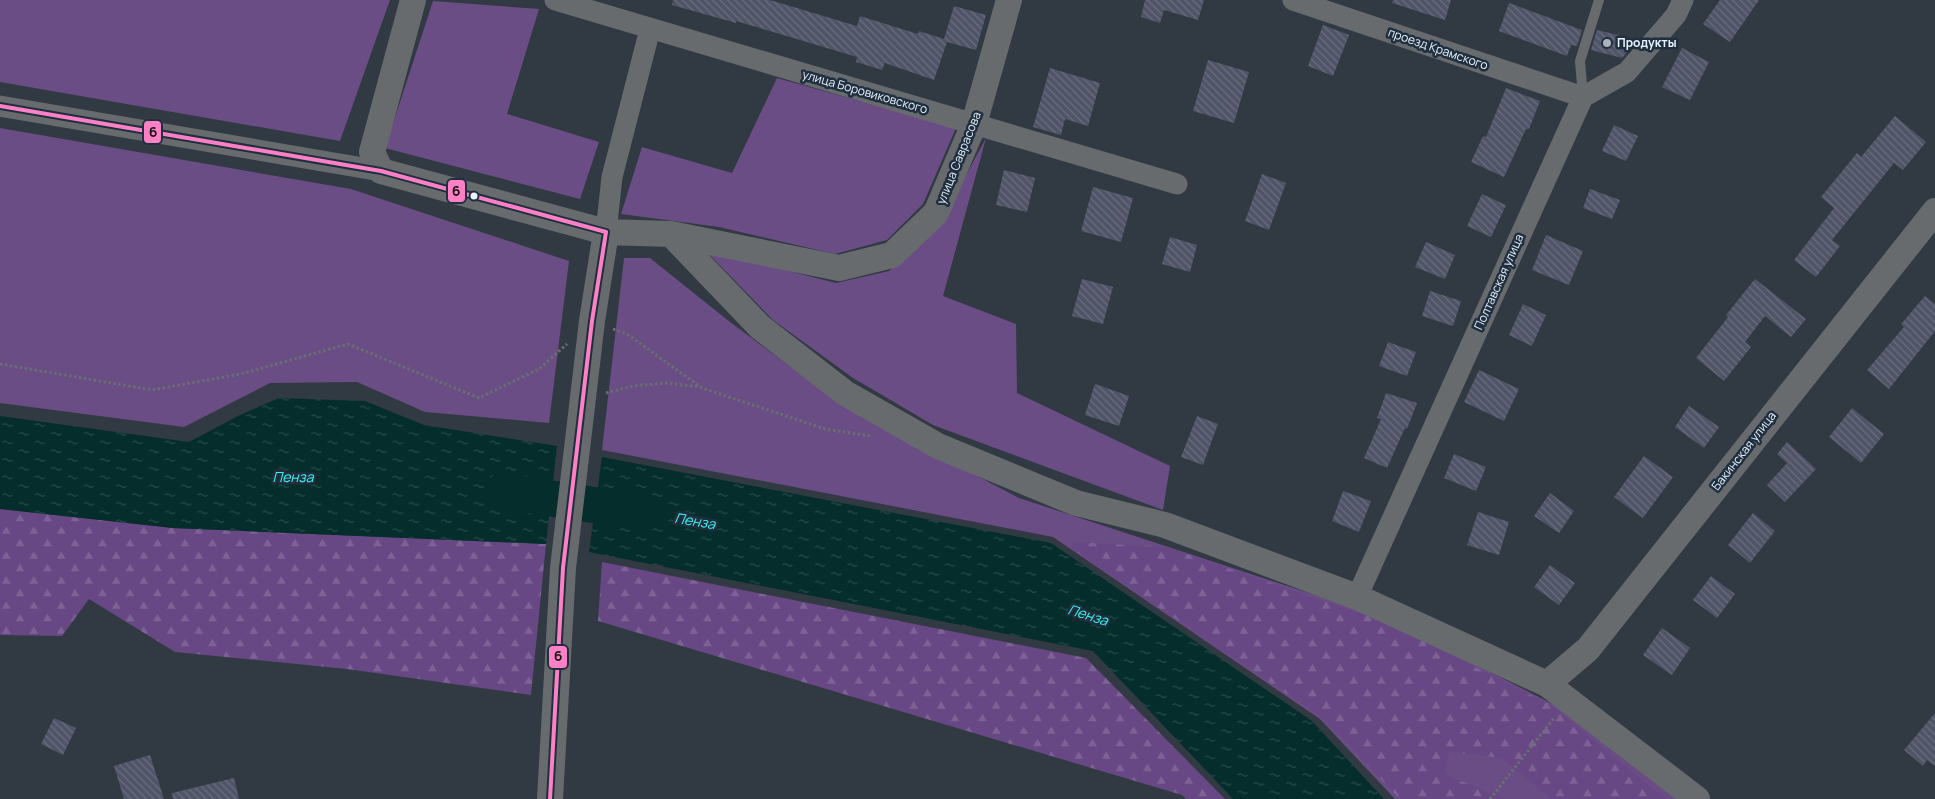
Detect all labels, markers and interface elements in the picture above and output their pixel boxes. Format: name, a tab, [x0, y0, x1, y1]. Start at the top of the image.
street label: проезд Крамского	[1386, 23, 1490, 74]
place label: Продукты	[1617, 34, 1677, 51]
marker: Продукты	[1601, 37, 1613, 49]
street label: улица Боровиковского	[801, 65, 930, 118]
street label: улица Саврасова	[932, 109, 985, 207]
line badge: 6	[143, 120, 162, 144]
text: 6	[149, 122, 157, 141]
line badge: 6	[447, 179, 466, 203]
text: 6	[452, 181, 460, 200]
unlabelled marker	[469, 191, 479, 201]
street label: Полтавская улица	[1470, 231, 1527, 333]
street label: Бакинская улица	[1707, 408, 1780, 494]
water label: Пенза	[272, 467, 315, 486]
water label: Пенза	[673, 508, 718, 533]
water label: Пенза	[1066, 599, 1112, 630]
line badge: 6	[548, 645, 568, 669]
text: 6	[554, 646, 562, 665]

